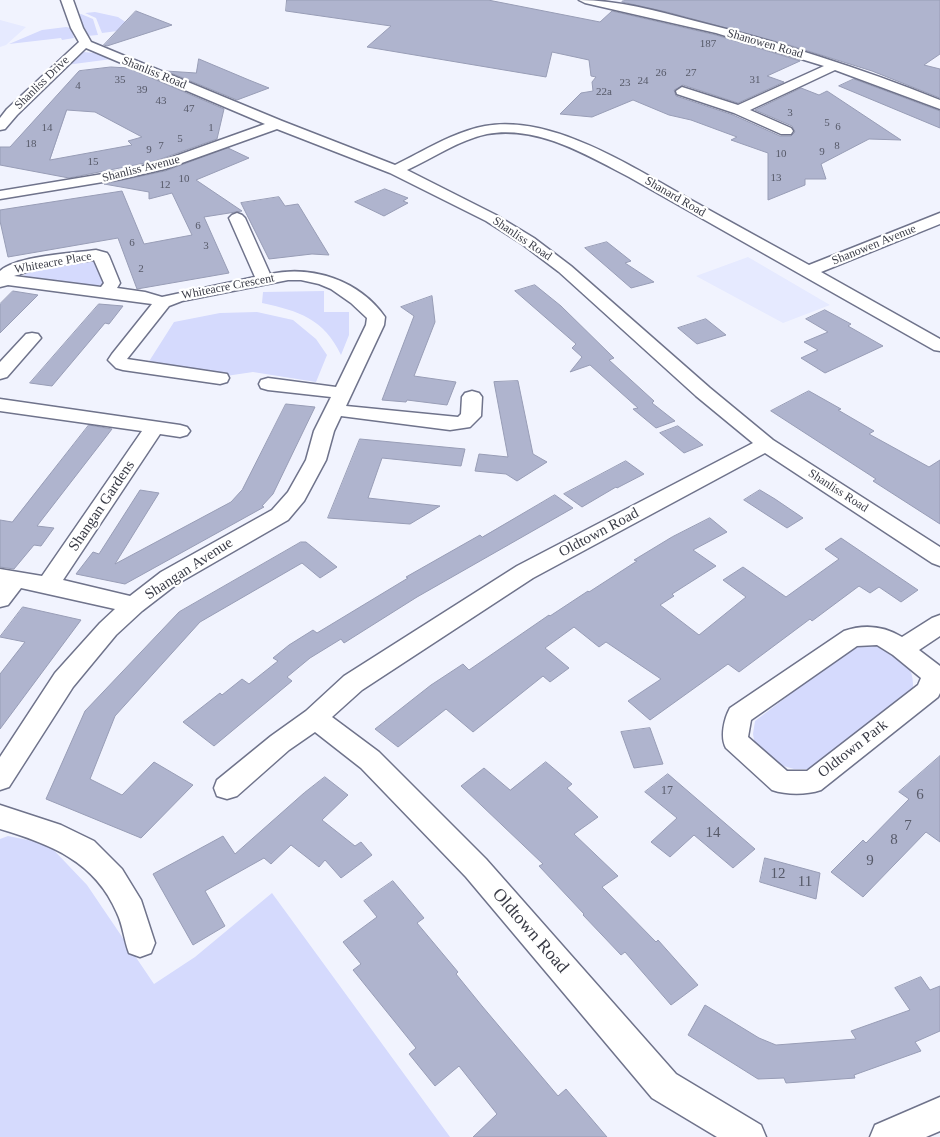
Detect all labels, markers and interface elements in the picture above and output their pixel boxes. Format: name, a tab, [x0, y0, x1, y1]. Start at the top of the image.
street label: Shanowen Road	[725, 26, 805, 62]
house number: 187	[700, 37, 716, 51]
street label: Shanliss Drive	[12, 53, 72, 113]
street label: Shanliss Road	[120, 54, 188, 92]
house number: 26	[656, 66, 666, 80]
house number: 27	[686, 66, 696, 80]
house number: 35	[114, 73, 126, 87]
house number: 31	[750, 73, 760, 87]
house number: 24	[638, 74, 648, 88]
house number: 23	[620, 76, 630, 90]
house number: 4	[75, 79, 81, 93]
house number: 39	[136, 83, 148, 97]
house number: 22a	[596, 85, 612, 99]
house number: 43	[156, 94, 167, 108]
house number: 47	[183, 102, 194, 116]
house number: 3	[787, 106, 793, 120]
house number: 5	[824, 116, 830, 130]
house number: 6	[835, 120, 841, 134]
house number: 14	[42, 121, 52, 135]
house number: 1	[208, 121, 214, 135]
house number: 5	[177, 132, 183, 146]
house number: 18	[26, 137, 36, 151]
house number: 7	[158, 139, 164, 153]
house number: 8	[834, 139, 840, 153]
house number: 9	[146, 143, 152, 157]
house number: 9	[819, 145, 825, 159]
house number: 10	[776, 147, 786, 161]
street label: Shanliss Avenue	[101, 152, 181, 186]
house number: 15	[88, 155, 99, 169]
house number: 13	[770, 171, 781, 185]
house number: 10	[178, 172, 190, 186]
street label: Shanard Road	[642, 174, 708, 220]
house number: 12	[160, 178, 170, 192]
street label: Shanliss Road	[490, 214, 554, 264]
house number: 6	[195, 219, 201, 233]
street label: Shanowen Avenue	[830, 222, 918, 268]
house number: 6	[129, 236, 135, 250]
house number: 3	[203, 239, 209, 253]
street label: Whiteacre Place	[13, 249, 93, 277]
house number: 2	[138, 262, 144, 276]
street label: Whiteacre Crescent	[180, 271, 276, 303]
street label: Shangan Gardens	[65, 457, 139, 555]
street label: Shanliss Road	[805, 466, 871, 516]
street label: Oldtown Road	[556, 504, 642, 562]
street label: Shangan Avenue	[142, 534, 236, 604]
street label: Oldtown Park	[814, 716, 892, 782]
house number: 17	[661, 784, 673, 798]
house number: 6	[916, 786, 924, 804]
house number: 7	[904, 817, 912, 835]
house number: 14	[706, 824, 720, 842]
house number: 8	[890, 831, 898, 849]
house number: 9	[866, 852, 874, 870]
house number: 12	[770, 865, 786, 883]
house number: 11	[798, 873, 812, 891]
street label: Oldtown Road	[487, 884, 573, 978]

